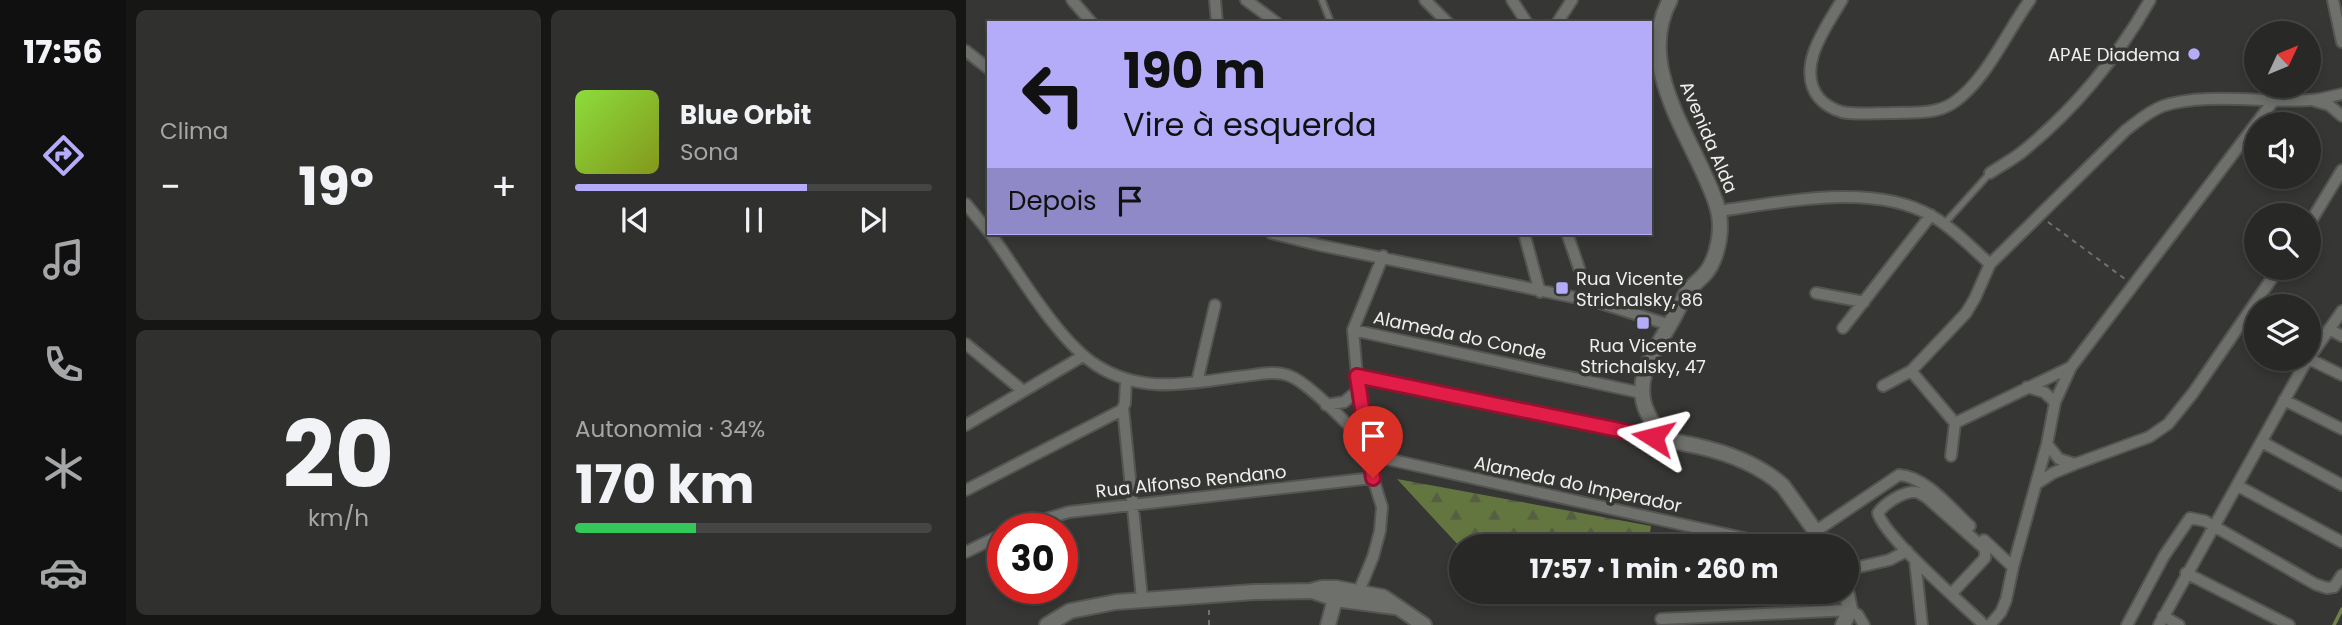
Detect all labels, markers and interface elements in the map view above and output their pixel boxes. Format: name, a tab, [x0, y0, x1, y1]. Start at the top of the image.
north arrow	[2244, 21, 2320, 98]
map controls	[2244, 21, 2321, 371]
text: 17:56	[23, 29, 103, 74]
text: 190 m	[1123, 37, 1266, 105]
place label: APAE Diadema	[2048, 42, 2180, 67]
marker: APAE Diadema	[2186, 46, 2202, 62]
icon: left	[1008, 49, 1099, 140]
street label: Avenida Alda	[1674, 77, 1744, 197]
text: Blue Orbit	[680, 97, 811, 133]
text: Vire à esquerda	[1123, 102, 1377, 147]
button: sound	[2244, 112, 2321, 189]
text: Clima	[160, 115, 228, 147]
icon: directions	[39, 131, 88, 180]
text: Sona	[680, 136, 739, 168]
text: 19°	[298, 150, 374, 223]
text: −	[160, 160, 181, 213]
text: +	[491, 160, 517, 213]
icon: arrive	[1111, 182, 1149, 220]
text: Depois	[1008, 183, 1097, 219]
icon: previous	[616, 201, 654, 239]
icon: pause	[735, 201, 773, 239]
icon: next	[854, 201, 892, 239]
button: search	[2244, 203, 2321, 280]
icon: music	[39, 235, 88, 284]
place label: Rua Vicente Strichalsky, 86	[1576, 266, 1703, 312]
marker: Rua Vicente Strichalsky, 86	[1554, 280, 1570, 296]
button: layers	[2244, 294, 2321, 371]
street label: Alameda do Conde	[1371, 304, 1549, 366]
marker: Rua Vicente Strichalsky, 47	[1635, 315, 1651, 331]
place label: Rua Vicente Strichalsky, 47	[1580, 333, 1706, 379]
icon: phone	[39, 340, 88, 389]
text: 20	[283, 391, 394, 519]
position arrow	[1616, 400, 1690, 474]
pin	[1343, 406, 1403, 478]
text: Autonomia · 34%	[575, 413, 765, 445]
icon: arrive	[1354, 417, 1392, 455]
icon: climate	[39, 444, 88, 493]
text: 170 km	[575, 448, 755, 521]
street label: Alameda do Imperador	[1472, 450, 1684, 518]
street label: Rua Alfonso Rendano	[1094, 459, 1288, 503]
text: km/h	[308, 502, 369, 534]
speed limit sign: 30	[987, 513, 1078, 604]
icon: car	[39, 548, 88, 597]
text: 17:57 · 1 min · 260 m	[1530, 551, 1778, 587]

